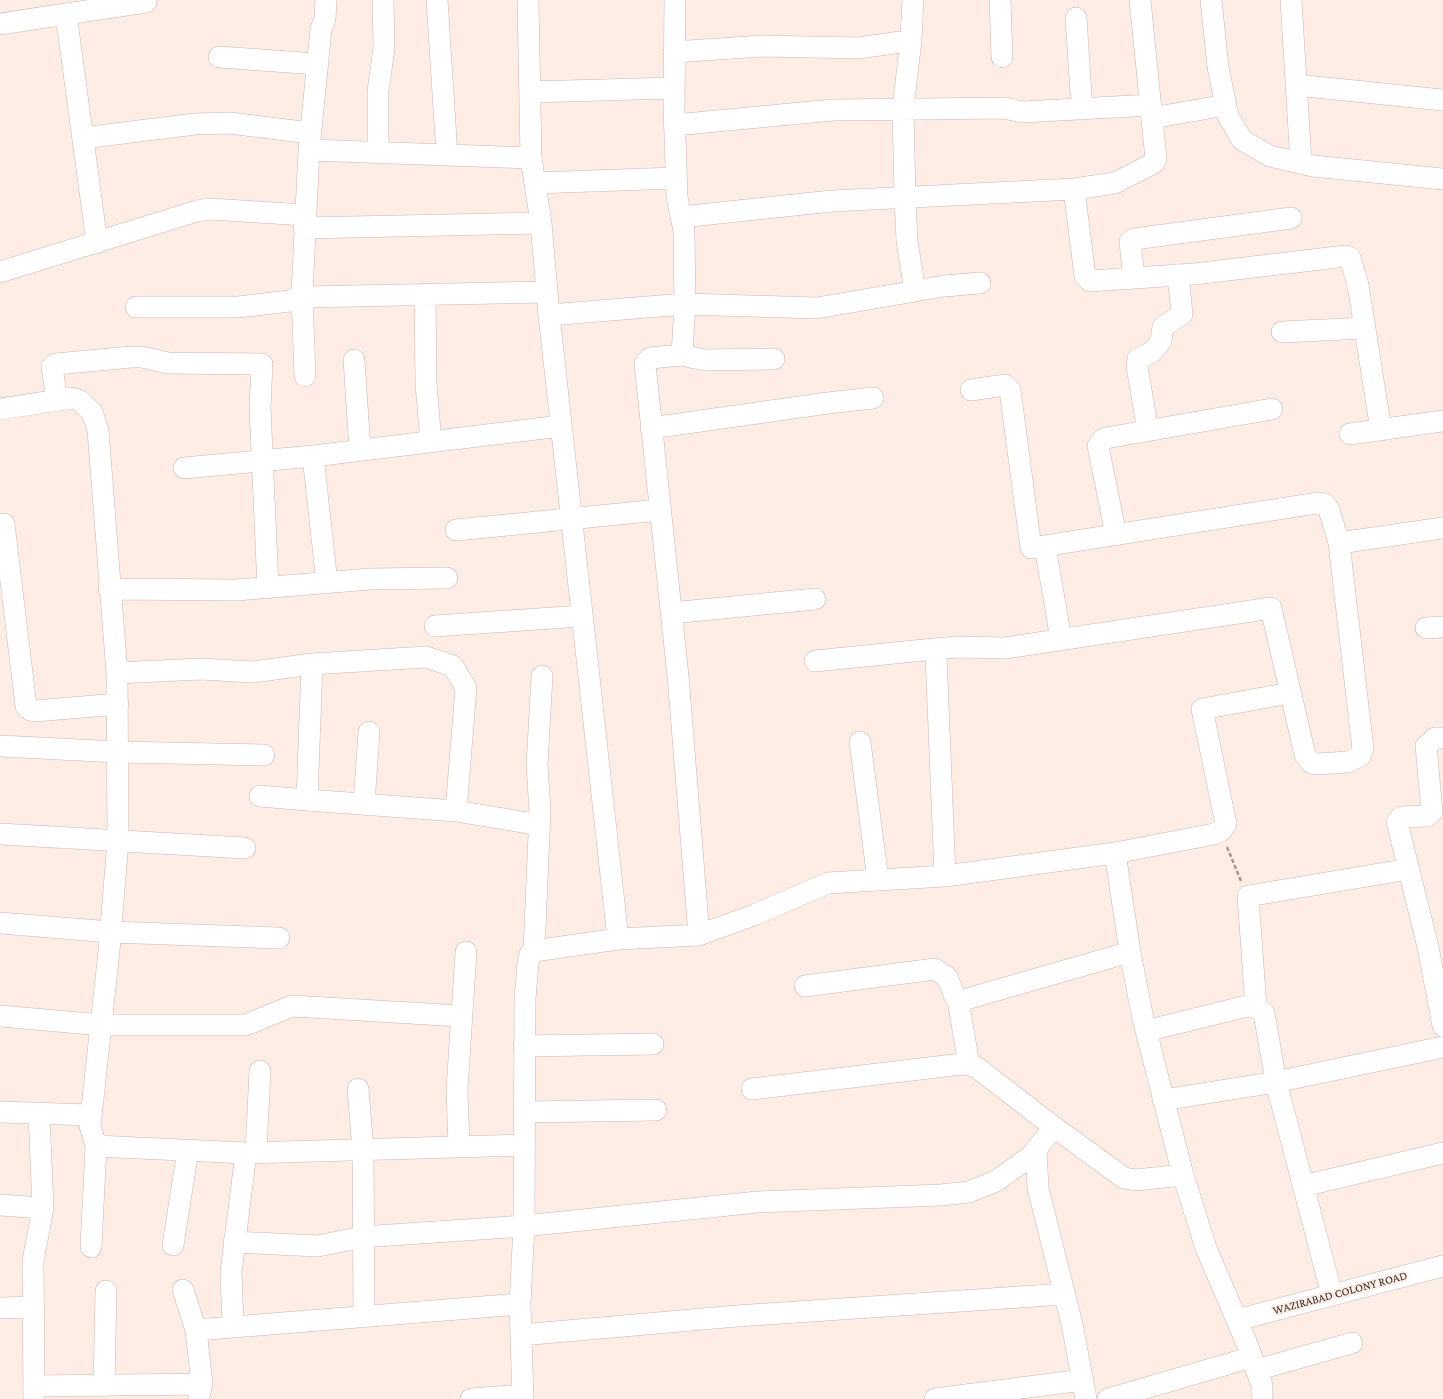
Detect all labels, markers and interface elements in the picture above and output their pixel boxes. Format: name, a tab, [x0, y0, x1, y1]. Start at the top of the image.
street label: WAZIRABAD COLONY ROAD	[1271, 1268, 1409, 1318]

